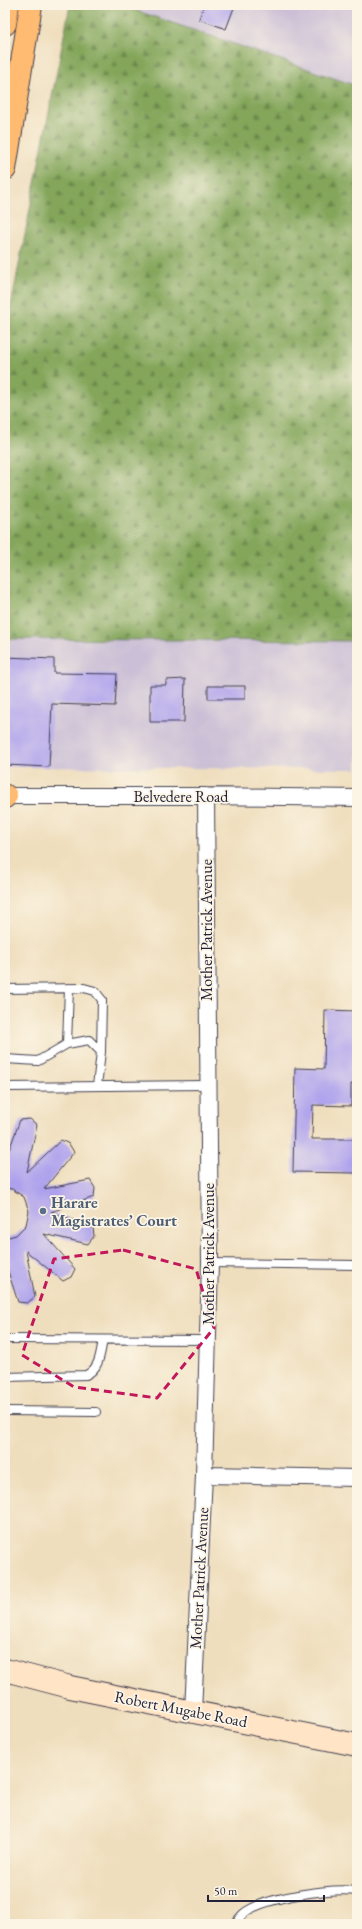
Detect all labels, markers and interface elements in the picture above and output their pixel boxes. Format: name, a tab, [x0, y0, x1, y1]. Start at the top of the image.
street label: Belvedere Road	[134, 786, 229, 807]
street label: Mother Patrick Avenue	[196, 859, 217, 1001]
street label: Mother Patrick Avenue	[198, 1183, 219, 1325]
place label: Harare Magistrates’ Court	[51, 1192, 177, 1231]
marker: Harare Magistrates’ Court	[38, 1206, 48, 1216]
street label: Mother Patrick Avenue	[185, 1507, 213, 1649]
street label: Robert Mugabe Road	[113, 1686, 250, 1732]
scale bar	[208, 1877, 324, 1903]
text: 50 m	[214, 1883, 238, 1899]

